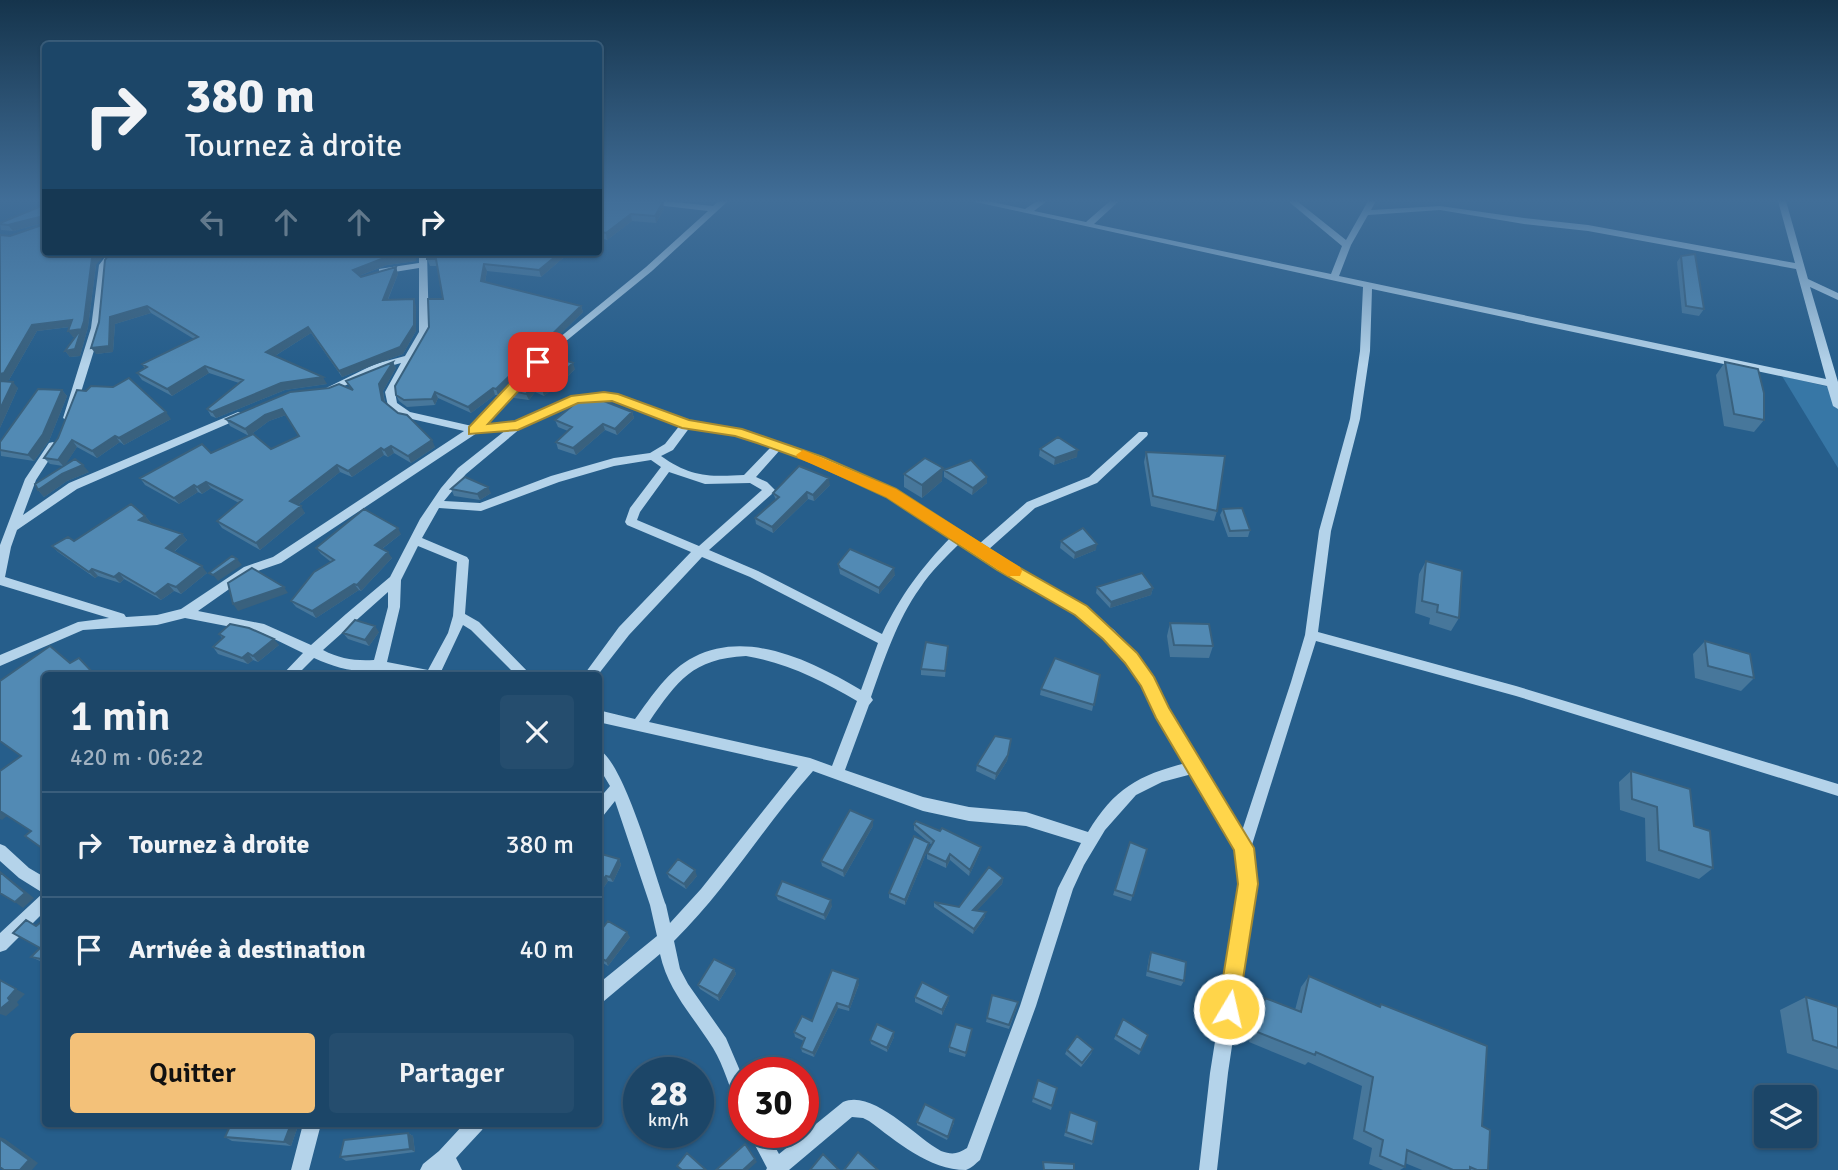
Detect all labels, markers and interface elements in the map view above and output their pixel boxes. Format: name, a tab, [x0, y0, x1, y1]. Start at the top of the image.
text: 380 m	[185, 66, 315, 126]
icon: right	[70, 70, 161, 161]
text: Tournez à droite	[185, 126, 402, 165]
icon: left	[194, 203, 232, 241]
icon: ahead	[267, 203, 305, 241]
icon: ahead	[340, 203, 378, 241]
icon: right	[413, 203, 451, 241]
pin	[508, 332, 568, 392]
icon: arrive	[519, 343, 557, 381]
text: 1 min	[70, 691, 171, 742]
button: close	[500, 695, 574, 769]
text: 420 m · 06:22	[70, 743, 204, 772]
icon: right	[70, 826, 108, 864]
text: Tournez à droite	[129, 829, 309, 861]
text: 380 m	[505, 829, 574, 861]
icon: arrive	[70, 931, 108, 969]
text: Arrivée à destination	[129, 934, 366, 966]
text: 40 m	[519, 934, 574, 966]
position arrow	[1192, 972, 1266, 1046]
button: Quitter	[70, 1033, 315, 1113]
button: Partager	[329, 1033, 574, 1113]
speed limit sign: 30	[728, 1057, 819, 1148]
text: 28	[650, 1072, 687, 1115]
map controls	[1754, 1085, 1817, 1148]
button: layers	[1754, 1085, 1817, 1148]
text: km/h	[648, 1109, 689, 1131]

